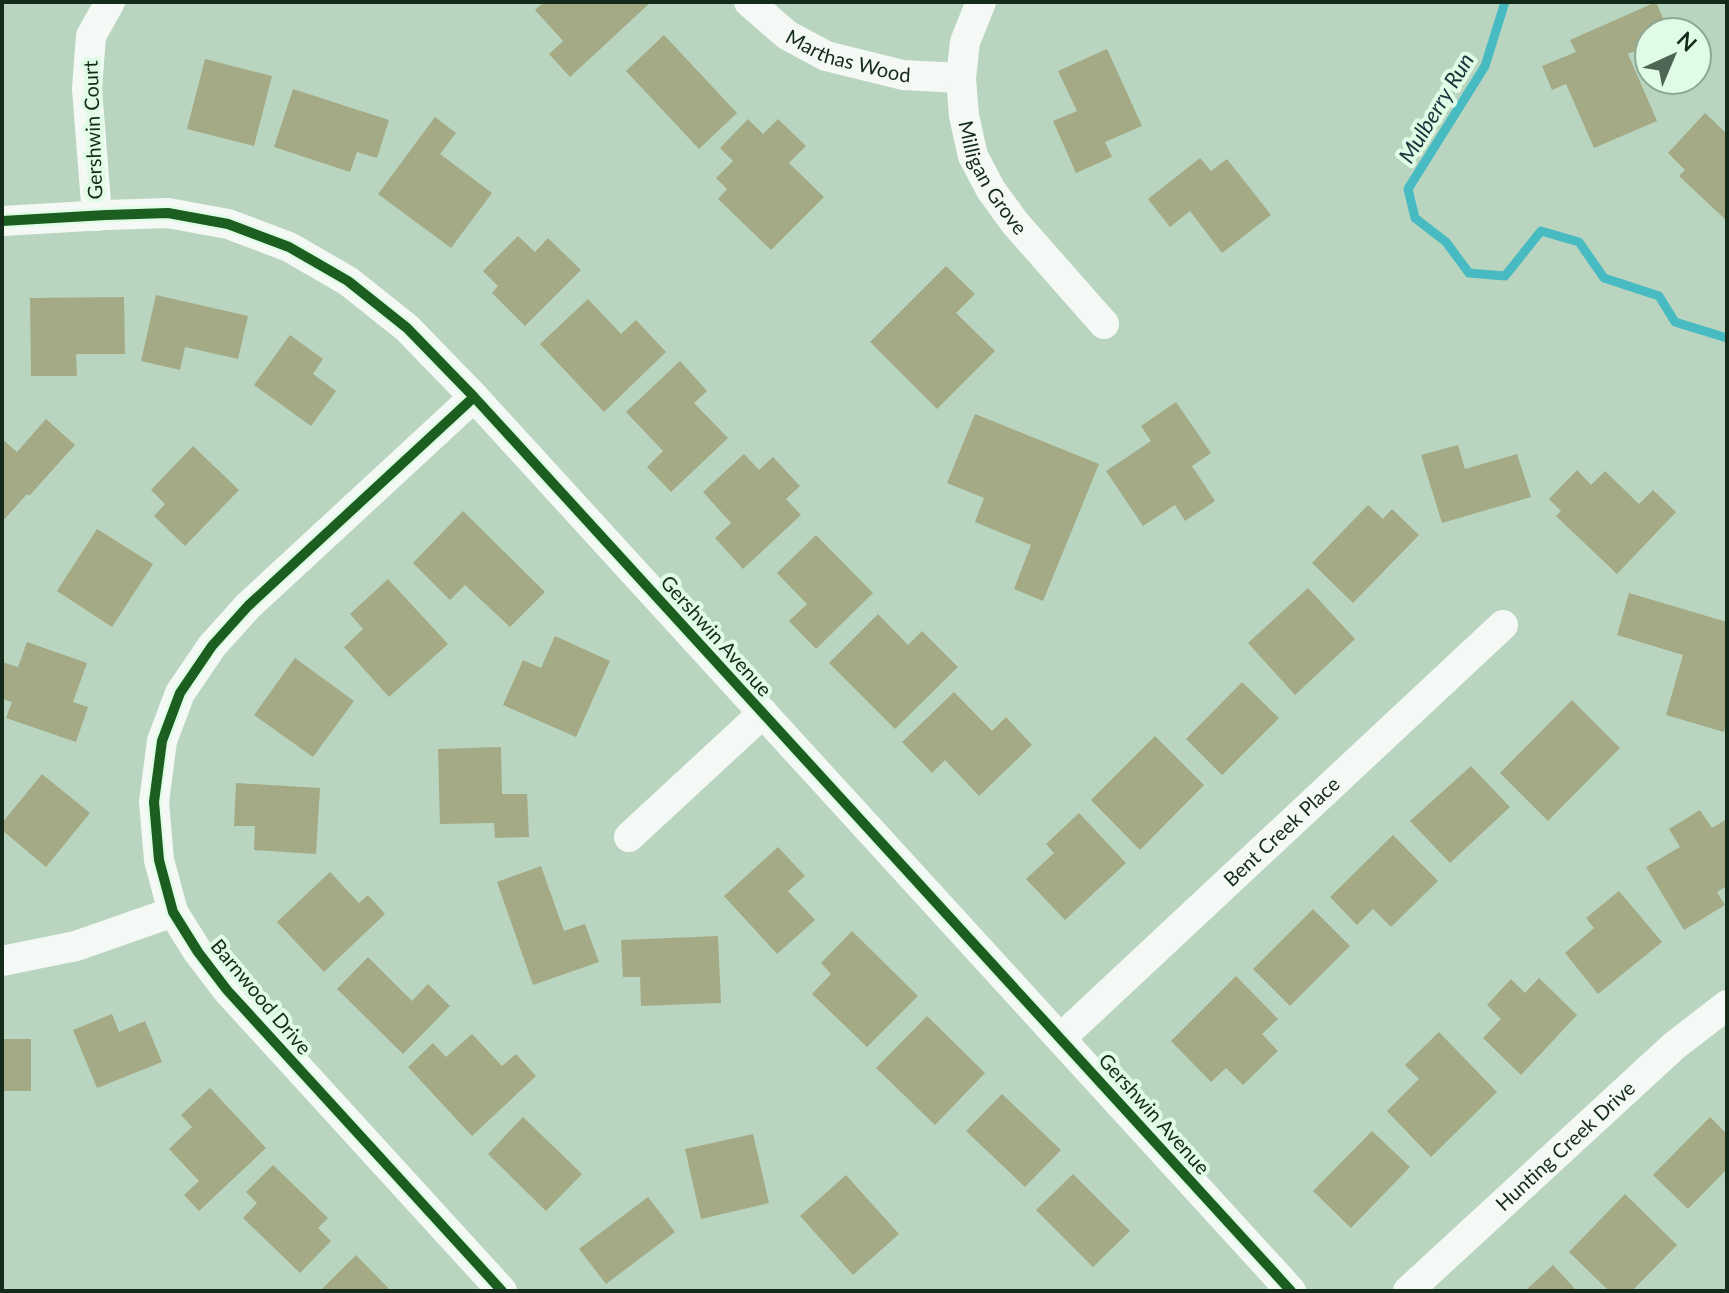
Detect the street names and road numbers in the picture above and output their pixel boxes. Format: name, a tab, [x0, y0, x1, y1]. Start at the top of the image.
street label: Marthas Wood	[782, 24, 911, 86]
street label: Gershwin Court	[78, 60, 106, 200]
street label: Milligan Grove	[954, 118, 1033, 239]
street label: Gershwin Avenue	[656, 570, 777, 701]
street label: Bent Creek Place	[1218, 771, 1344, 891]
street label: Barnwood Drive	[206, 934, 317, 1059]
street label: Gershwin Avenue	[1094, 1048, 1215, 1179]
street label: Hunting Creek Drive	[1490, 1075, 1639, 1215]

